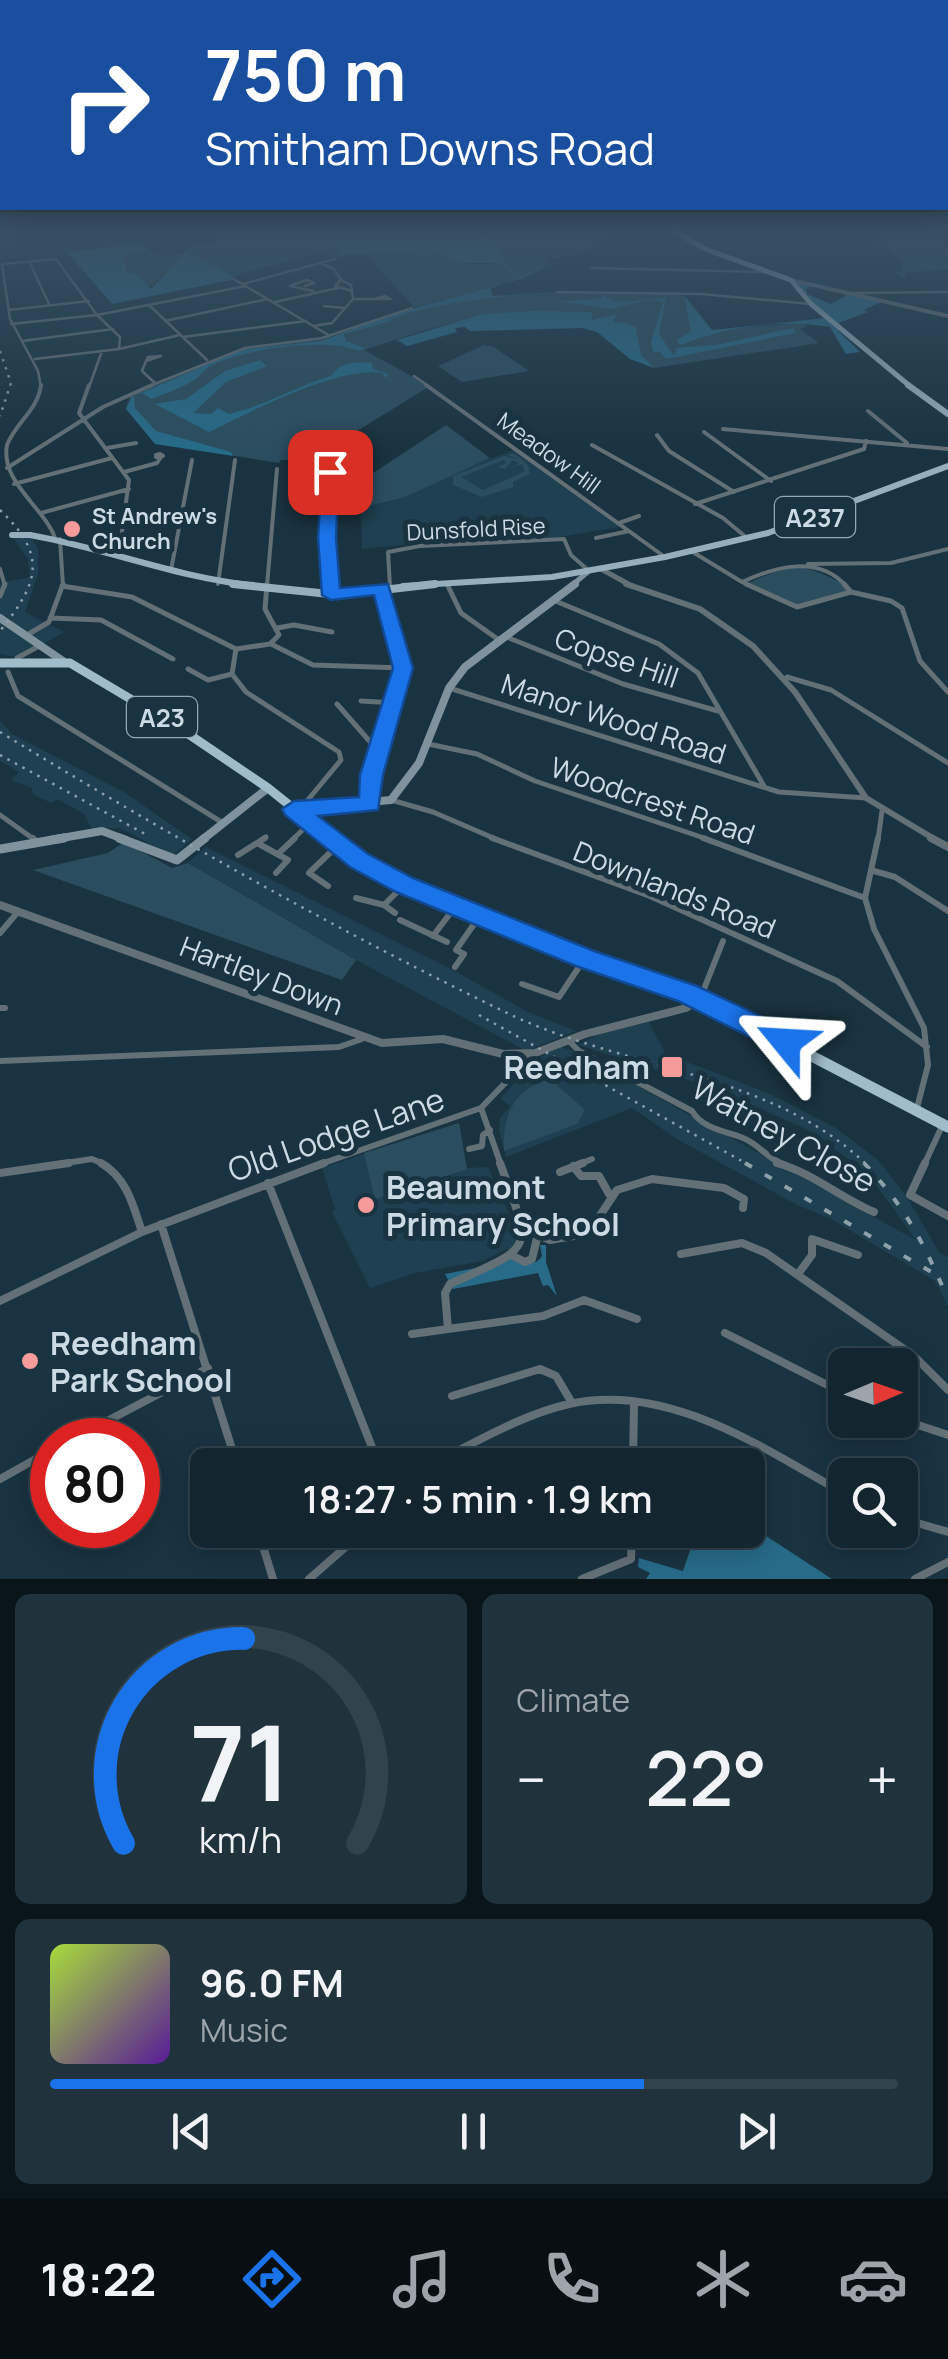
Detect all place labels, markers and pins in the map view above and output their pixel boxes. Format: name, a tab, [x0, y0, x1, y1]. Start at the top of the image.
pin	[288, 430, 373, 515]
place label: St Andrew's Church	[92, 501, 217, 556]
marker: St Andrew's Church	[61, 518, 83, 540]
place label: Reedham	[503, 1045, 650, 1089]
marker: Reedham	[659, 1054, 685, 1080]
place label: Beaumont Primary School	[386, 1165, 620, 1246]
marker: Beaumont Primary School	[355, 1194, 377, 1216]
place label: Reedham Park School	[50, 1321, 233, 1402]
marker: Reedham Park School	[19, 1350, 41, 1372]

